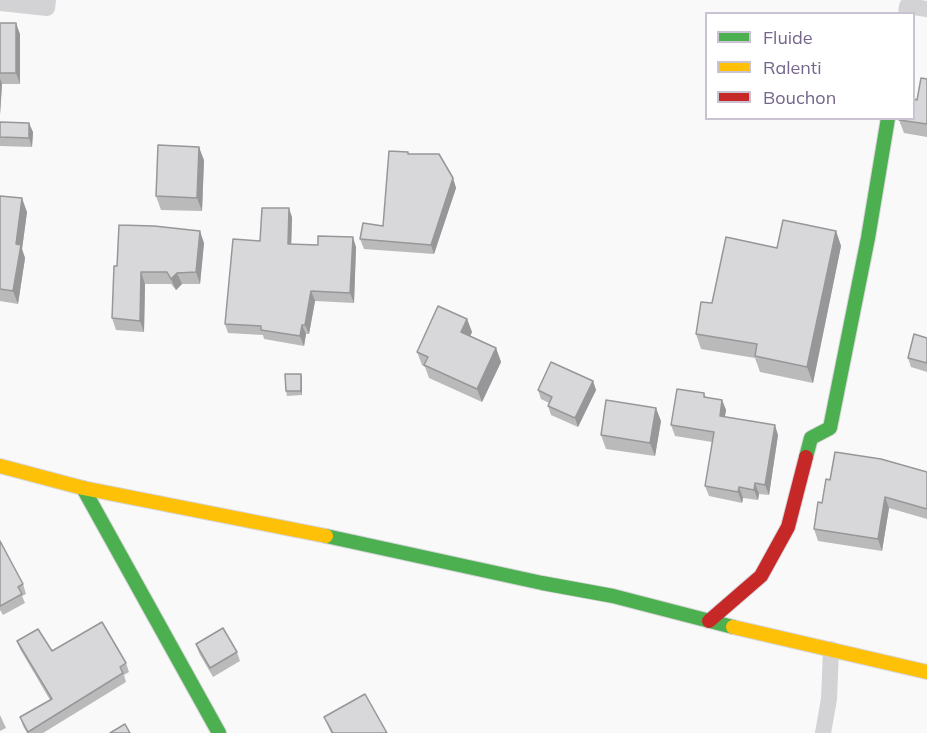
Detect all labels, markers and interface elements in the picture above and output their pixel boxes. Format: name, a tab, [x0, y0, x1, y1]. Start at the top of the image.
legend	[705, 12, 915, 120]
text: Fluide	[763, 26, 813, 49]
text: Ralenti	[763, 56, 821, 79]
text: Bouchon	[763, 86, 836, 109]

